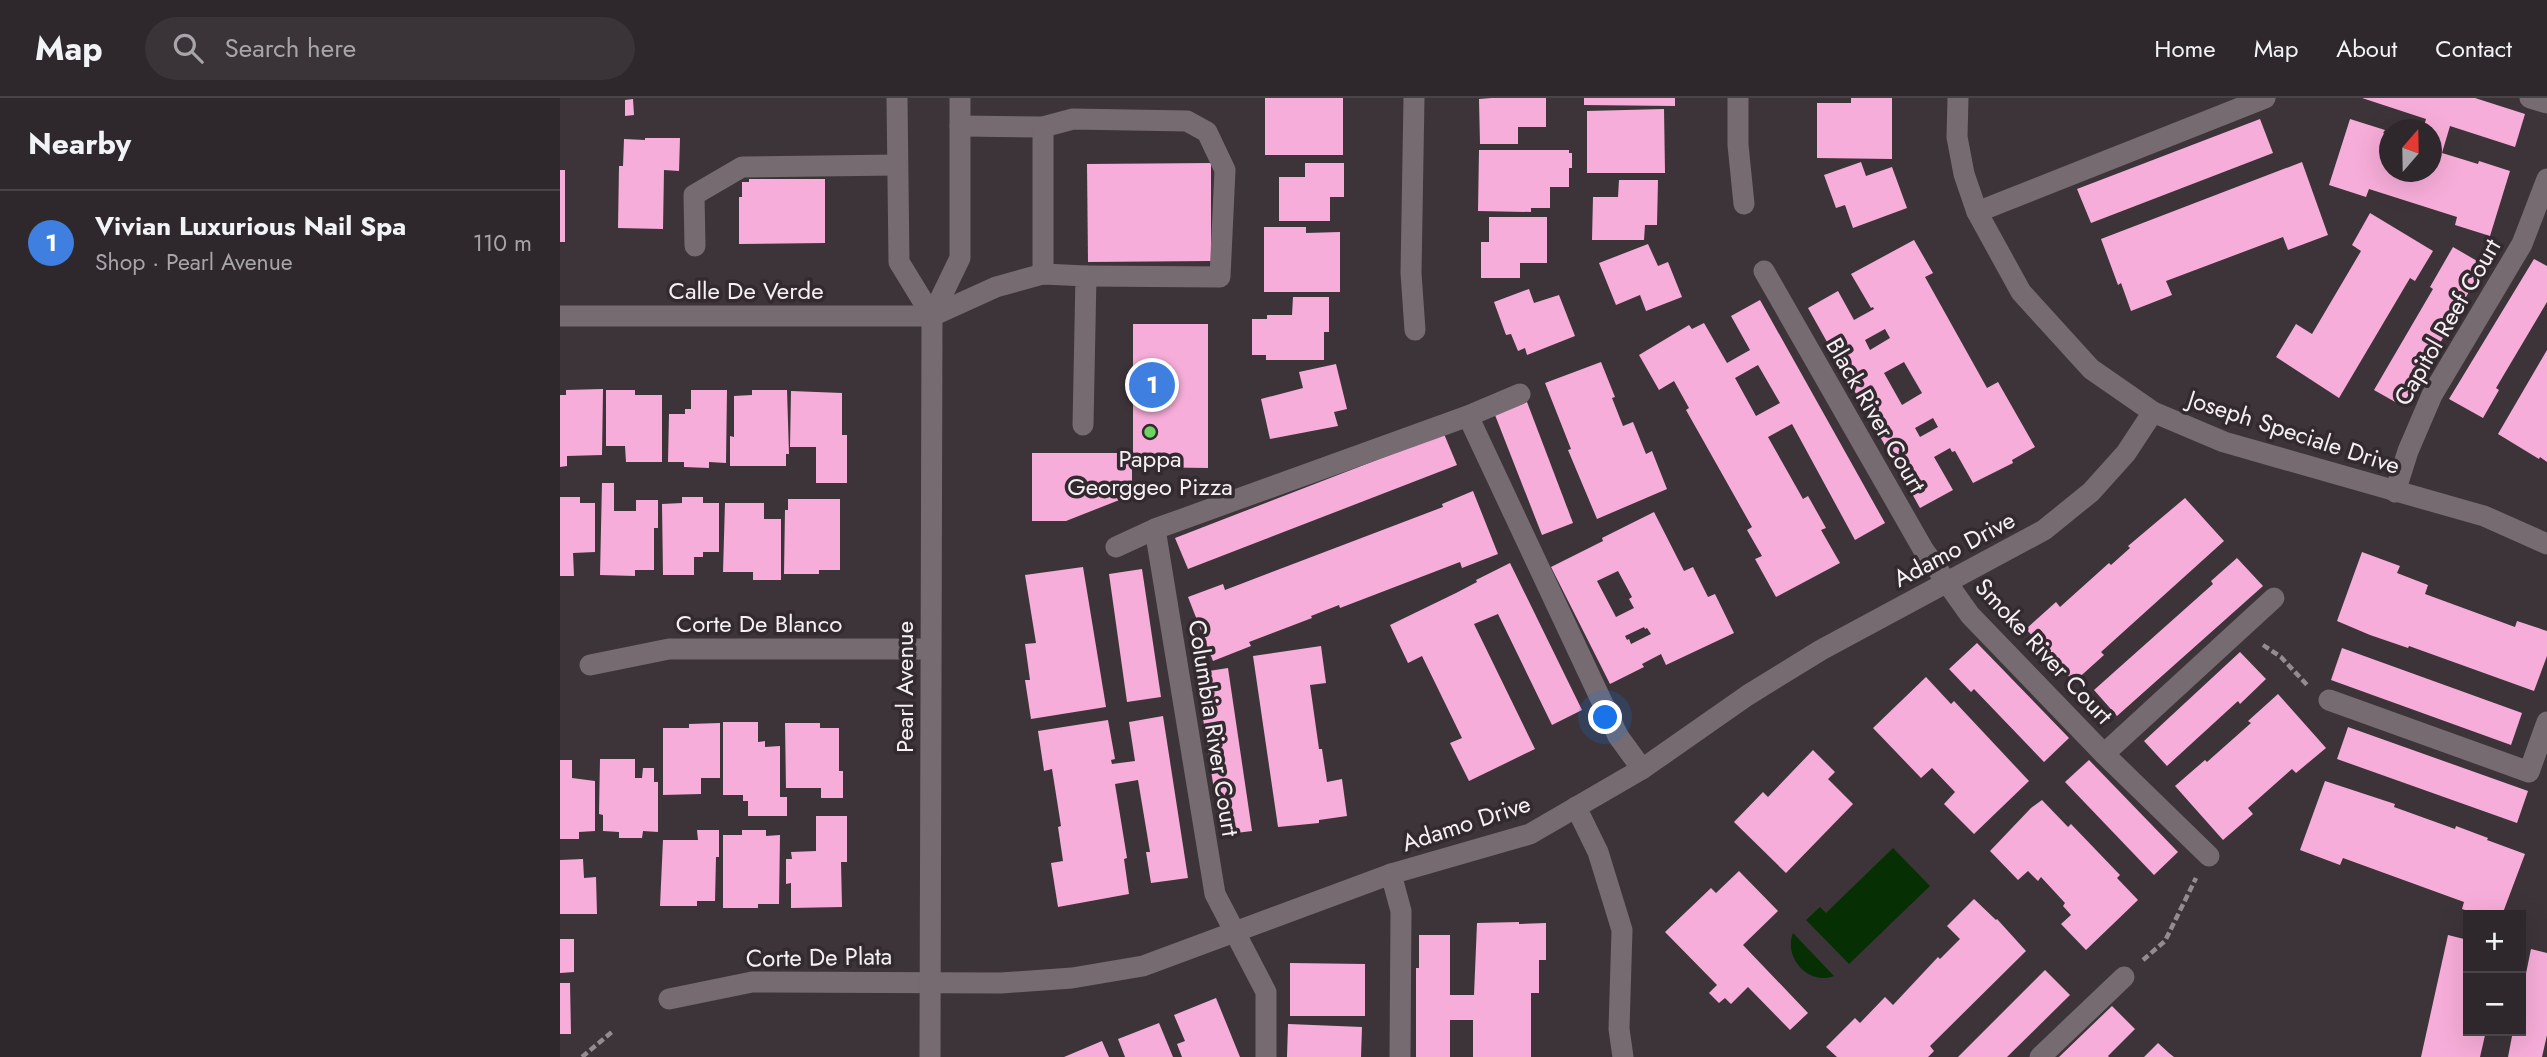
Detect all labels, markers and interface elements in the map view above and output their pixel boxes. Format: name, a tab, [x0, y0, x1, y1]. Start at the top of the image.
search box	[145, 17, 635, 80]
text: Map	[35, 25, 103, 72]
icon: search	[169, 29, 207, 67]
text: Search here	[225, 29, 356, 67]
text: Home	[2154, 31, 2216, 66]
text: Map	[2254, 31, 2298, 66]
text: About	[2336, 31, 2397, 66]
text: Contact	[2435, 31, 2512, 66]
north arrow	[2379, 119, 2442, 182]
text: Nearby	[28, 122, 131, 165]
text: Vivian Luxurious Nail Spa	[95, 207, 406, 245]
text: 1	[45, 226, 57, 260]
text: 110 m	[473, 226, 532, 260]
street label: Capitol Reef Court	[2385, 232, 2509, 412]
text: Shop · Pearl Avenue	[95, 245, 293, 279]
street label: Calle De Verde	[668, 273, 824, 308]
street label: Black River Court	[1817, 331, 1935, 499]
pin: 1	[1129, 359, 1175, 411]
street label: Joseph Speciale Drive	[2181, 380, 2405, 483]
marker: Pappa Georggeo Pizza	[1142, 424, 1158, 440]
place label: Pappa Georggeo Pizza	[1067, 441, 1233, 504]
street label: Adamo Drive	[1887, 502, 2021, 596]
street label: Smoke River Court	[1967, 570, 2121, 732]
street label: Corte De Blanco	[676, 606, 842, 641]
street label: Columbia River Court	[1180, 617, 1248, 839]
street label: Pearl Avenue	[887, 621, 922, 753]
your location	[1588, 700, 1622, 734]
street label: Adamo Drive	[1397, 786, 1535, 860]
map controls	[2463, 910, 2526, 1036]
button: +	[2463, 910, 2526, 973]
street label: Corte De Plata	[745, 938, 893, 976]
button: −	[2463, 973, 2526, 1036]

